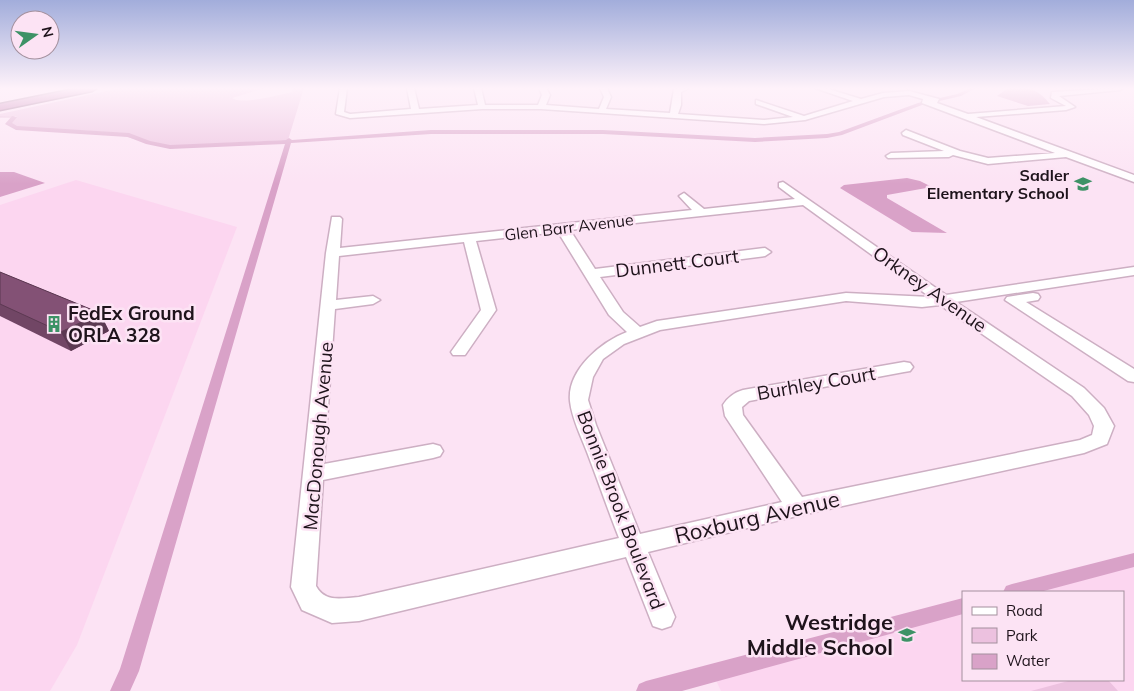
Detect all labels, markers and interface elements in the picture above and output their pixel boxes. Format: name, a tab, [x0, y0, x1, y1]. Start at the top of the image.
north arrow	[10, 10, 60, 60]
text: N	[38, 25, 58, 39]
place label: Sadler Elementary School	[927, 165, 1070, 203]
school or university icon: Sadler Elementary School	[1073, 174, 1093, 194]
street label: Glen Barr Avenue	[503, 209, 635, 245]
street label: Orkney Avenue	[868, 241, 992, 337]
street label: Dunnett Court	[614, 243, 740, 282]
place label: FedEx Ground ORLA 328	[68, 301, 195, 347]
building icon: FedEx Ground ORLA 328	[44, 314, 64, 334]
street label: MacDonough Avenue	[298, 341, 338, 531]
street label: Burhley Court	[755, 361, 877, 405]
street label: Bonnie Brook Boulevard	[572, 407, 670, 613]
street label: Roxburg Avenue	[672, 484, 842, 550]
legend	[962, 591, 1124, 681]
text: Road	[1006, 601, 1043, 620]
place label: Westridge Middle School	[747, 608, 893, 661]
school or university icon: Westridge Middle School	[897, 625, 917, 645]
text: Park	[1006, 626, 1038, 645]
text: Water	[1006, 651, 1050, 670]

